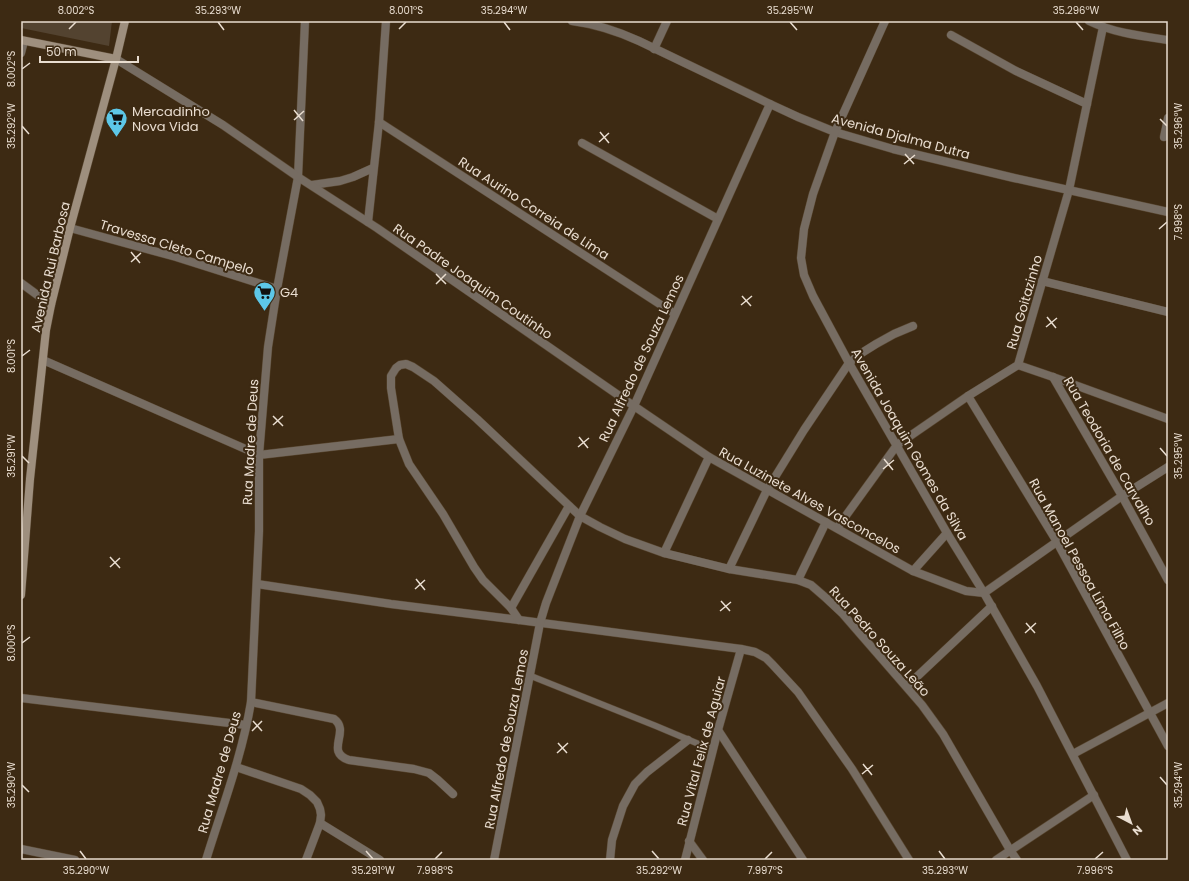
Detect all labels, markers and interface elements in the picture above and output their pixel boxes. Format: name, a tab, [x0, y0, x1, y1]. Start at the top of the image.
text: 8.002°S	[58, 3, 94, 18]
text: 35.293°W	[195, 3, 241, 18]
text: 8.001°S	[389, 3, 423, 18]
text: 35.294°W	[481, 3, 527, 18]
text: 35.295°W	[767, 3, 813, 18]
text: 35.296°W	[1053, 3, 1100, 18]
scale bar	[40, 38, 138, 64]
text: 50 m	[46, 43, 77, 60]
text: 8.002°S	[4, 51, 19, 87]
place label: Mercadinho Nova Vida	[132, 102, 210, 136]
text: 35.296°W	[1171, 102, 1186, 149]
text: 35.292°W	[4, 103, 19, 149]
supermarket icon: Mercadinho Nova Vida	[104, 105, 130, 138]
street label: Avenida Djalma Dutra	[830, 109, 972, 164]
street label: Rua Aurino Correia de Lima	[454, 152, 613, 264]
street label: Avenida Rui Barbosa	[26, 200, 75, 334]
text: 7.998°S	[1171, 204, 1186, 240]
street label: Travessa Cleto Campelo	[97, 215, 256, 280]
street label: Rua Padre Joaquim Coutinho	[389, 219, 556, 344]
street label: Rua Goitazinho	[1002, 253, 1047, 352]
street label: Rua Alfredo de Souza Lemos	[594, 271, 689, 445]
supermarket icon: G4	[252, 279, 278, 312]
place label: G4	[280, 283, 298, 302]
text: 8.001°S	[4, 339, 19, 373]
street label: Avenida Joaquim Gomes da Silva	[847, 345, 973, 544]
street label: Rua Teodoria de Carvalho	[1059, 373, 1160, 529]
street label: Rua Madre de Deus	[238, 378, 263, 506]
text: 35.295°W	[1171, 433, 1186, 479]
text: 35.291°W	[4, 434, 19, 478]
street label: Rua Luzinete Alves Vasconcelos	[716, 442, 904, 559]
street label: Rua Manoel Pessoa Lima Filho	[1024, 475, 1135, 654]
street label: Rua Pedro Souza Leão	[825, 582, 934, 701]
text: 8.000°S	[4, 624, 19, 662]
street label: Rua Alfredo de Souza Lemos	[480, 647, 533, 831]
street label: Rua Vital Felix de Aguiar	[672, 674, 731, 828]
street label: Rua Madre de Deus	[193, 709, 246, 835]
text: 35.290°W	[4, 762, 19, 808]
text: 35.294°W	[1171, 762, 1186, 808]
north arrow	[1111, 803, 1151, 843]
text: N	[1129, 822, 1146, 839]
text: 35.290°W	[63, 863, 109, 878]
text: 35.291°W	[351, 863, 395, 878]
text: 7.998°S	[417, 863, 453, 878]
text: 35.292°W	[636, 863, 682, 878]
text: 7.997°S	[747, 863, 783, 878]
text: 35.293°W	[922, 863, 968, 878]
text: 7.996°S	[1077, 863, 1113, 878]

